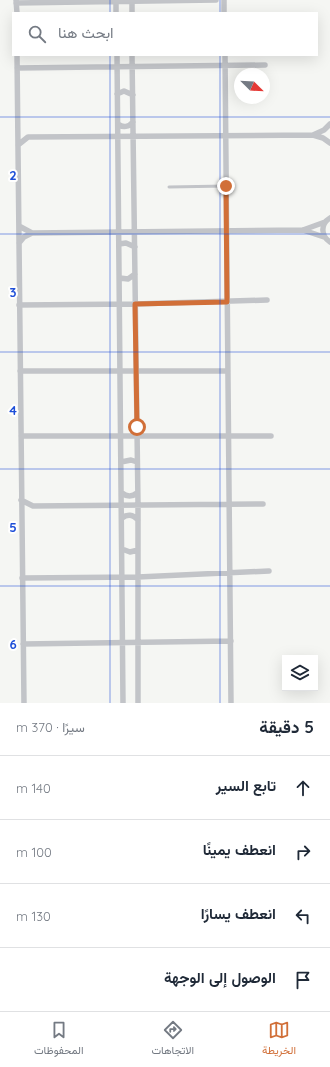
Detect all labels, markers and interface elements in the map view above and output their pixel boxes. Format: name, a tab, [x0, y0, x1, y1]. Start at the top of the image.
search box	[12, 12, 318, 56]
icon: search	[26, 23, 48, 45]
text: ابحث هنا	[58, 23, 114, 42]
north arrow	[234, 68, 270, 104]
text: 2	[9, 167, 17, 183]
route end	[217, 177, 235, 195]
text: 3	[10, 284, 17, 300]
text: 4	[9, 402, 17, 418]
route start	[128, 418, 146, 436]
text: 5	[9, 519, 17, 535]
text: 6	[9, 636, 17, 652]
map controls	[282, 655, 318, 691]
button: layers	[282, 655, 318, 691]
text: 5 دقيقة	[259, 716, 314, 737]
text: سيرًا · 370 m	[16, 719, 85, 735]
text: تابع السير	[216, 776, 276, 795]
icon: ahead	[292, 777, 314, 799]
text: 140 m	[16, 780, 51, 796]
text: انعطف يمينًا	[203, 840, 276, 859]
icon: right	[292, 841, 314, 863]
text: 100 m	[16, 844, 52, 860]
text: انعطف يسارًا	[201, 904, 276, 923]
icon: left	[292, 905, 314, 927]
text: 130 m	[16, 908, 51, 924]
text: الوصول إلى الوجهة	[164, 968, 276, 987]
icon: arrive	[292, 969, 314, 991]
tab: المحفوظات	[34, 1019, 84, 1060]
tab: الاتجاهات	[151, 1019, 194, 1060]
tab: الخريطة	[262, 1019, 296, 1060]

